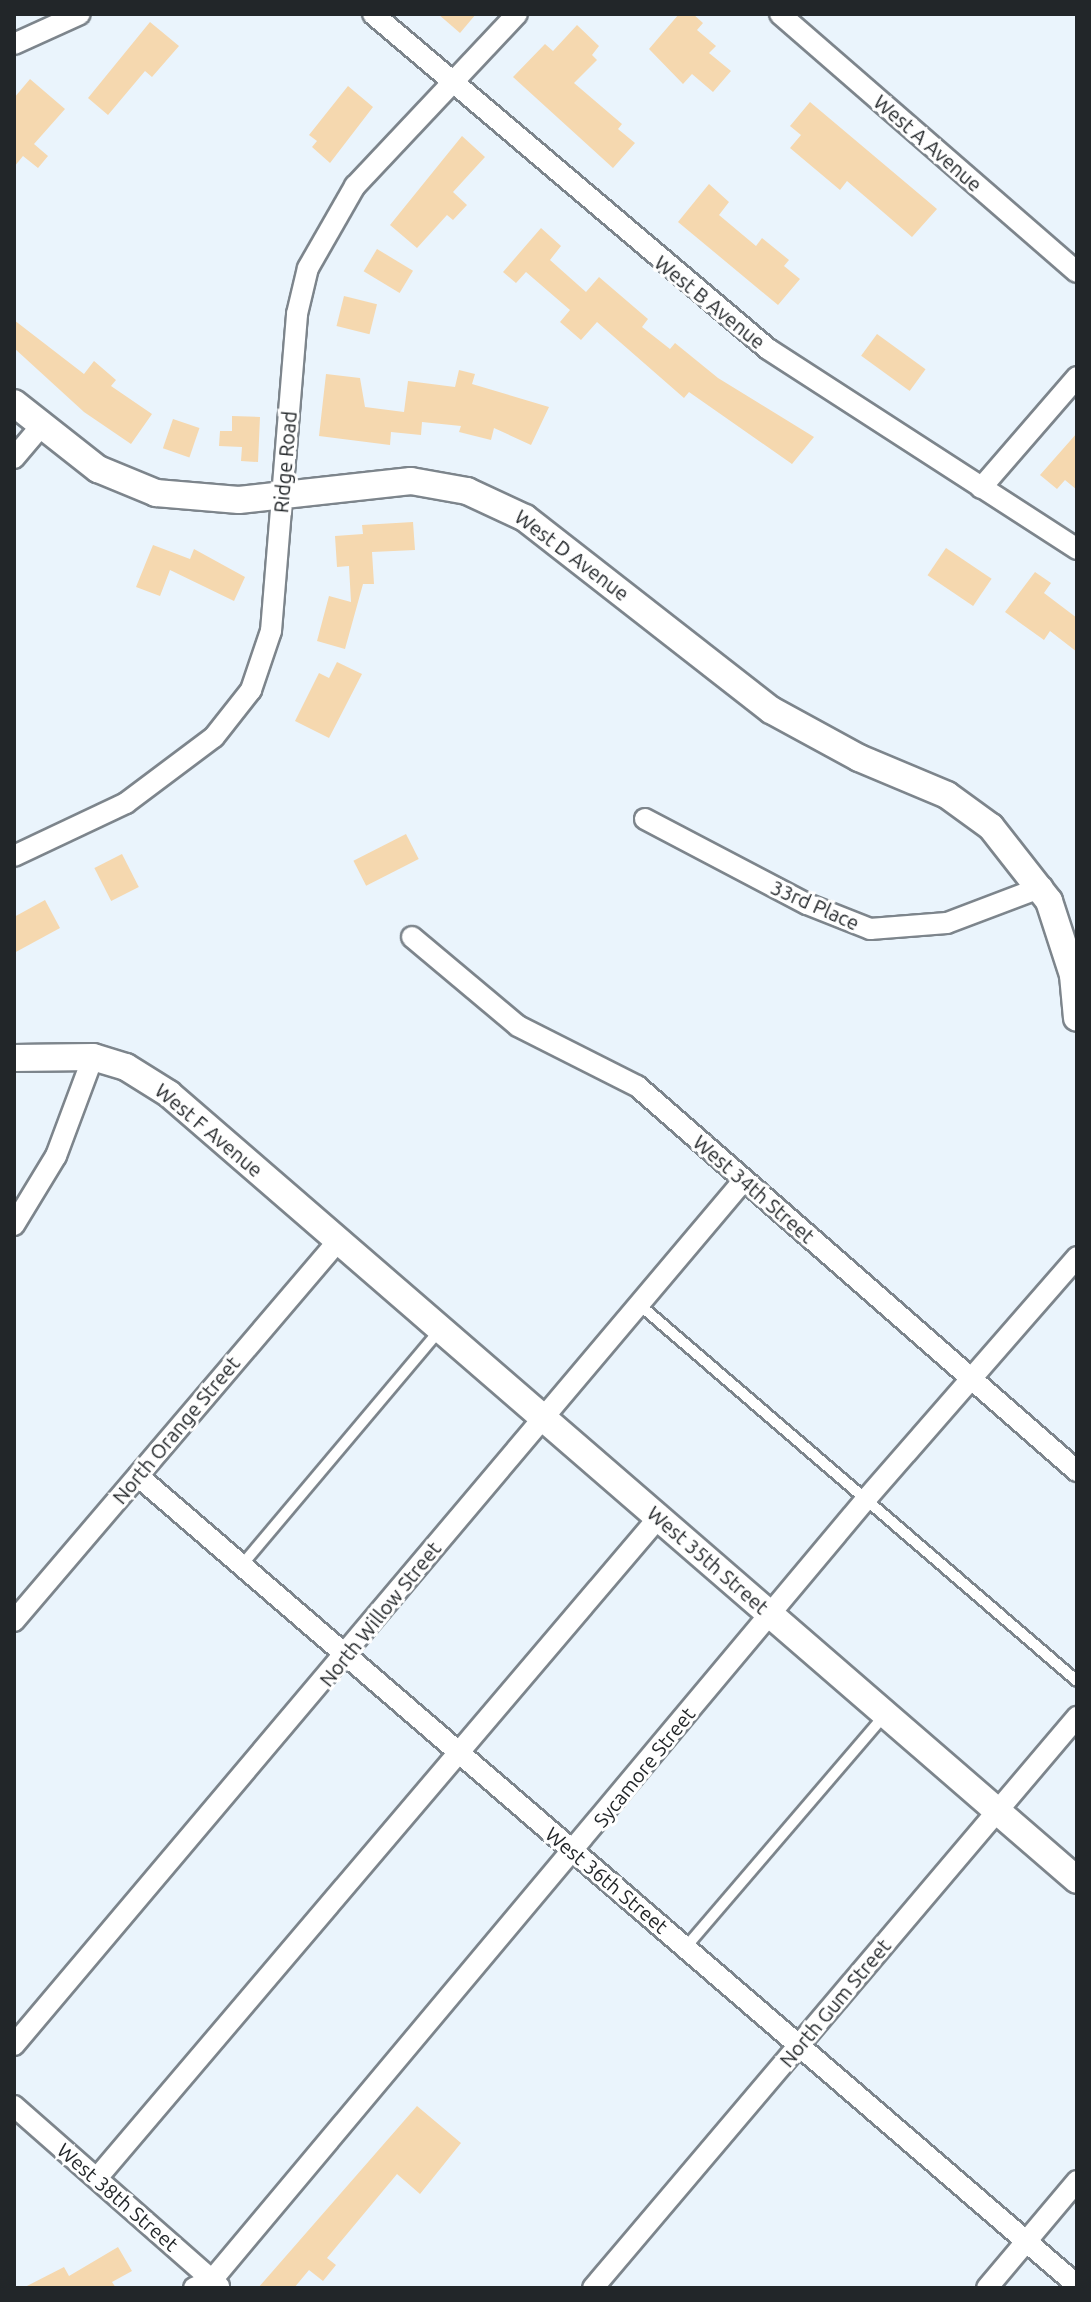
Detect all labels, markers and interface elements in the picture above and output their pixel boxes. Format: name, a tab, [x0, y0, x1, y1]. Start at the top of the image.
street label: West A Avenue	[869, 90, 987, 196]
street label: West B Avenue	[650, 250, 770, 354]
street label: Ridge Road	[269, 410, 301, 514]
street label: West D Avenue	[510, 504, 634, 606]
street label: 33rd Place	[767, 875, 863, 935]
street label: West F Avenue	[150, 1078, 268, 1182]
street label: West 34th Street	[689, 1130, 819, 1248]
street label: North Orange Street	[107, 1351, 245, 1509]
street label: West 35th Street	[643, 1501, 773, 1619]
street label: North Willow Street	[314, 1537, 446, 1691]
street label: Sycamore Street	[588, 1702, 700, 1832]
street label: West 36th Street	[541, 1822, 673, 1938]
street label: North Gum Street	[774, 1934, 896, 2072]
street label: West 38th Street	[53, 2138, 183, 2256]

